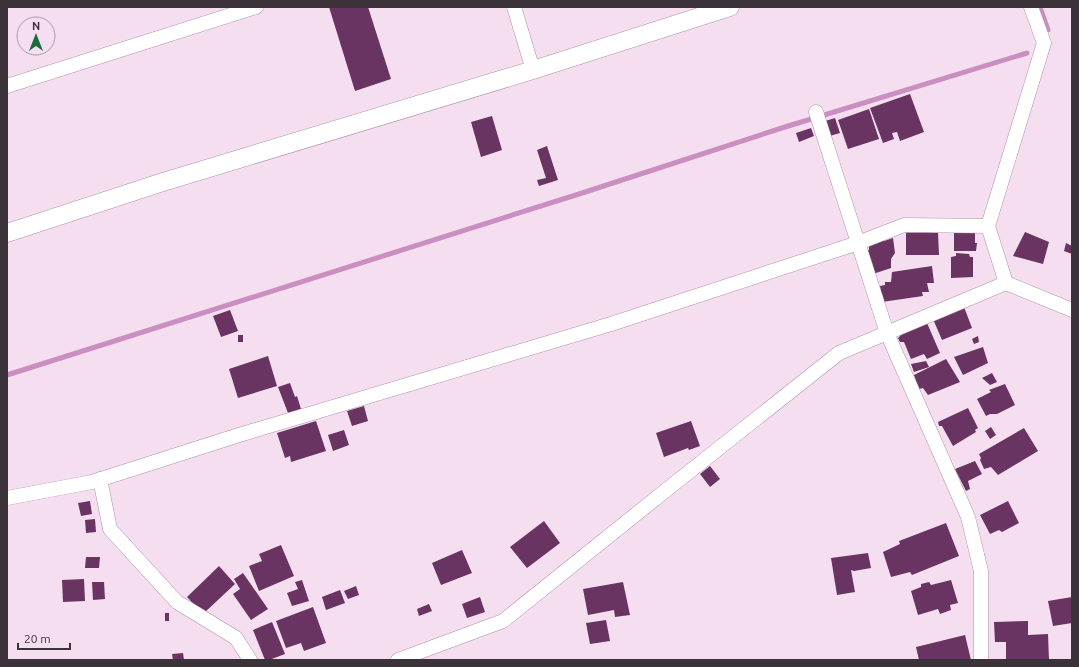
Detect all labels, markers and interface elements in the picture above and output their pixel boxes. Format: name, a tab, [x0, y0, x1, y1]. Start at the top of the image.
north arrow	[16, 16, 56, 56]
text: N	[32, 20, 40, 32]
scale bar	[18, 625, 70, 651]
text: 20 m	[24, 632, 51, 645]

